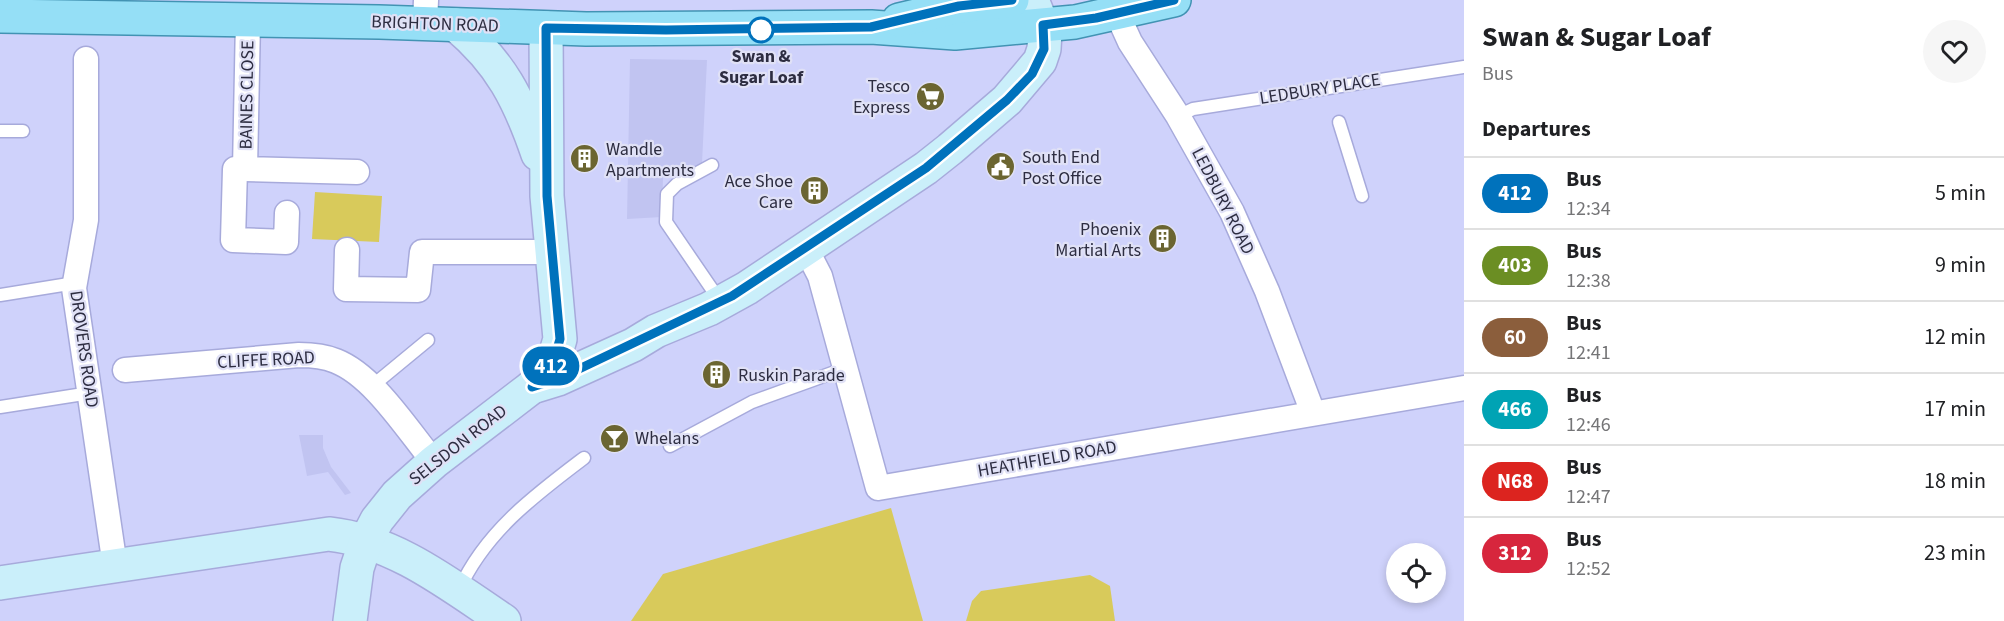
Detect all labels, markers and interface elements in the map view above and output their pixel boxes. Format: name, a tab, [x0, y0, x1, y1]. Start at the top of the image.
street label: BRIGHTON ROAD	[371, 9, 499, 39]
marker: Swan & Sugar Loaf	[748, 17, 774, 43]
text: Swan & Sugar Loaf	[1482, 17, 1711, 57]
button: heart	[1923, 20, 1986, 83]
street label: BAINES CLOSE	[234, 40, 260, 150]
place label: Swan & Sugar Loaf	[719, 44, 804, 90]
text: Bus	[1482, 60, 1513, 88]
street label: LEDBURY PLACE	[1258, 67, 1382, 111]
place label: Tesco Express	[853, 74, 910, 120]
supermarket icon: Tesco Express	[915, 80, 947, 112]
text: Departures	[1482, 113, 1591, 145]
place label: Wandle Apartments	[606, 137, 694, 183]
building icon: Wandle Apartments	[569, 143, 601, 175]
street label: LEDBURY ROAD	[1185, 143, 1261, 259]
place label: South End Post Office	[1022, 145, 1102, 191]
public building icon: South End Post Office	[985, 151, 1017, 183]
text: Bus	[1566, 163, 1602, 195]
place label: Ace Shoe Care	[725, 169, 793, 215]
building icon: Ace Shoe Care	[798, 175, 830, 207]
text: 5 min	[1935, 177, 1986, 209]
text: 412	[1498, 178, 1532, 208]
text: 12:34	[1566, 195, 1611, 223]
place label: Phoenix Martial Arts	[1055, 217, 1141, 263]
building icon: Phoenix Martial Arts	[1146, 223, 1178, 255]
text: Bus	[1566, 235, 1602, 267]
text: 9 min	[1935, 249, 1986, 281]
text: 403	[1498, 250, 1532, 280]
text: 12:38	[1566, 267, 1611, 295]
street label: DROVERS ROAD	[63, 289, 105, 409]
text: Bus	[1566, 307, 1602, 339]
text: 12 min	[1924, 321, 1986, 353]
text: 60	[1504, 322, 1526, 352]
text: 12:41	[1566, 339, 1611, 367]
street label: CLIFFE ROAD	[217, 345, 315, 375]
line badge: 412	[516, 346, 586, 386]
text: 412	[534, 351, 568, 381]
building icon: Ruskin Parade	[701, 359, 733, 391]
place label: Ruskin Parade	[738, 363, 845, 388]
text: Bus	[1566, 379, 1602, 411]
text: 17 min	[1924, 393, 1986, 425]
text: 466	[1498, 394, 1532, 424]
street label: SELSDON ROAD	[404, 399, 512, 491]
text: 12:46	[1566, 411, 1611, 439]
bar icon: Whelans	[598, 422, 630, 454]
place label: Whelans	[635, 426, 699, 451]
street label: HEATHFIELD ROAD	[976, 434, 1118, 484]
text: Bus	[1566, 451, 1602, 483]
text: 18 min	[1924, 465, 1986, 497]
text: N68	[1497, 466, 1533, 496]
text: 12:47	[1566, 483, 1611, 511]
text: Bus	[1566, 523, 1602, 555]
text: 23 min	[1924, 537, 1986, 569]
text: 312	[1498, 538, 1532, 568]
map controls	[1386, 543, 1446, 603]
button: locate	[1386, 543, 1446, 603]
text: 12:52	[1566, 555, 1611, 583]

